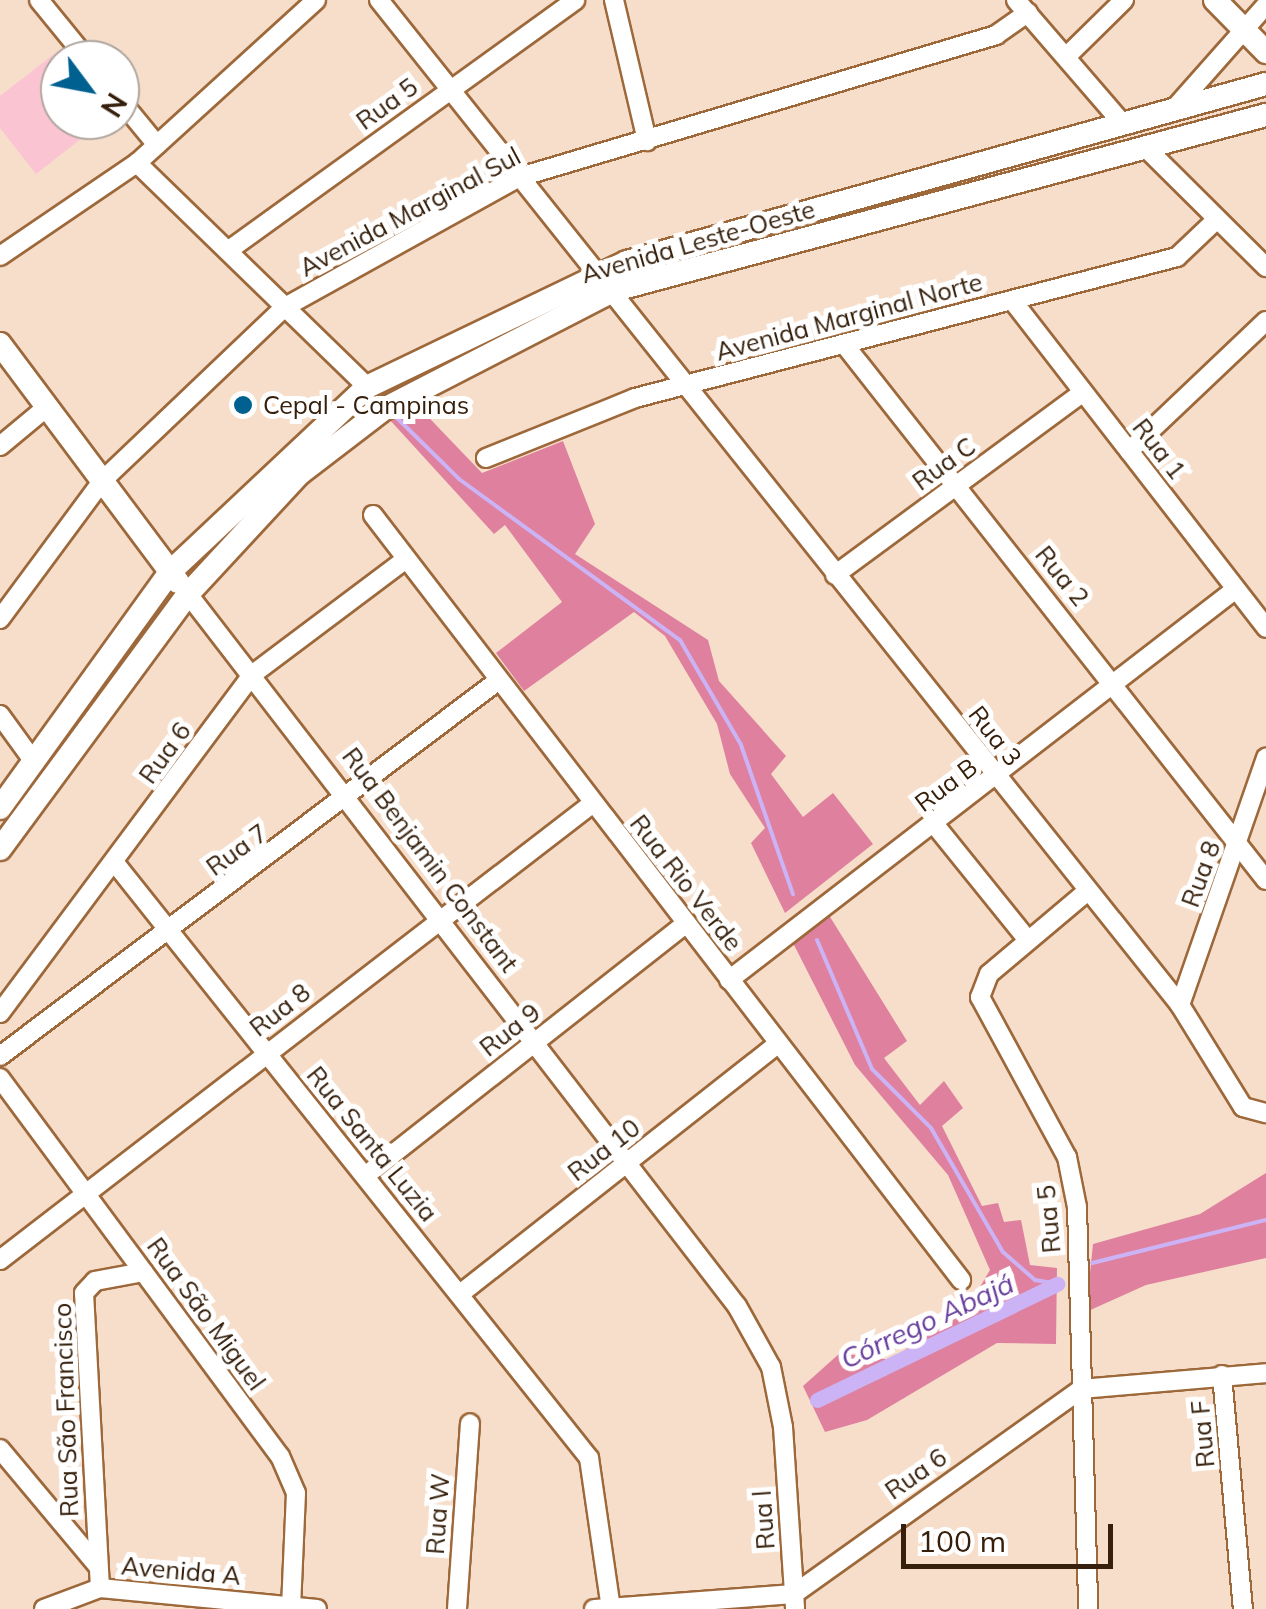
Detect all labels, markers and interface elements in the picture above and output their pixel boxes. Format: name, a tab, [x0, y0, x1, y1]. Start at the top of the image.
north arrow	[40, 40, 140, 140]
street label: Rua 5	[351, 72, 423, 136]
text: N	[94, 87, 135, 123]
street label: Avenida Marginal Sul	[294, 141, 526, 283]
street label: Avenida Leste-Oeste	[578, 194, 818, 290]
street label: Avenida Marginal Norte	[712, 267, 986, 367]
place label: Cepal - Campinas	[263, 390, 469, 420]
marker: Cepal - Campinas	[232, 394, 254, 416]
street label: Rua 1	[1126, 413, 1192, 485]
street label: Rua C	[907, 431, 981, 497]
street label: Rua 2	[1029, 540, 1095, 612]
street label: Rua 3	[962, 700, 1028, 772]
street label: Rua 6	[133, 717, 197, 789]
street label: Rua Benjamin Constant	[336, 742, 524, 978]
street label: Rua B	[909, 752, 983, 818]
street label: Rua Rio Verde	[624, 809, 748, 957]
street label: Rua 7	[201, 818, 273, 882]
street label: Rua 8	[1175, 837, 1227, 911]
street label: Rua 8	[244, 977, 316, 1043]
street label: Rua 9	[474, 997, 546, 1063]
street label: Rua Santa Luzia	[300, 1061, 444, 1227]
street label: Rua 10	[562, 1113, 646, 1187]
street label: Rua 5	[1031, 1184, 1067, 1254]
street label: Rua São Miguel	[141, 1232, 271, 1396]
water label: Córrego Abajá	[835, 1266, 1019, 1376]
street label: Rua São Francisco	[47, 1302, 85, 1518]
street label: Rua F	[1185, 1399, 1221, 1469]
street label: Rua 6	[879, 1442, 953, 1506]
street label: Rua W	[420, 1473, 456, 1555]
street label: Rua l	[747, 1489, 781, 1551]
scale bar	[906, 1504, 1118, 1566]
text: 100 m	[918, 1522, 1006, 1560]
street label: Avenida A	[120, 1551, 242, 1591]

